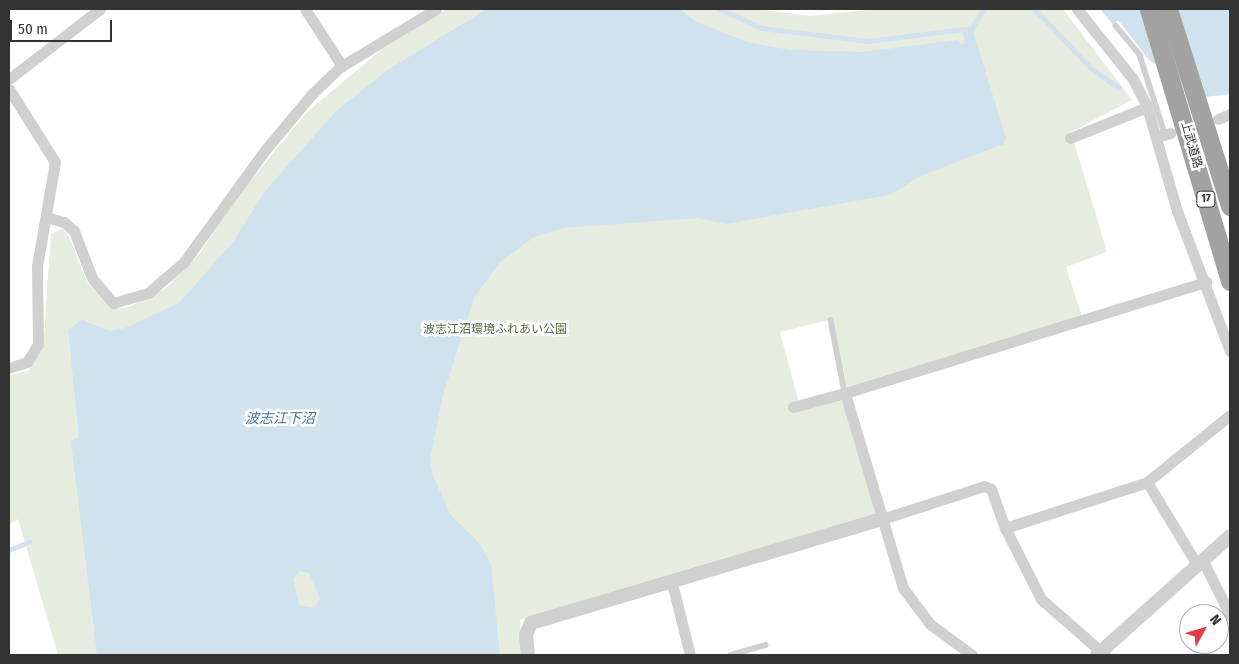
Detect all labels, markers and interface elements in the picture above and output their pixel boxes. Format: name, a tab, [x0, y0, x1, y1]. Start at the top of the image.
scale bar	[12, 10, 115, 42]
text: 50 m	[18, 20, 48, 38]
street label: 上武道路	[1177, 120, 1205, 170]
road number: 17	[1196, 190, 1216, 208]
park label: 波志江沼環境ふれあい公園	[423, 323, 567, 337]
water label: 波志江下沼	[245, 411, 315, 427]
north arrow	[1179, 604, 1229, 654]
text: N	[1206, 611, 1225, 628]

